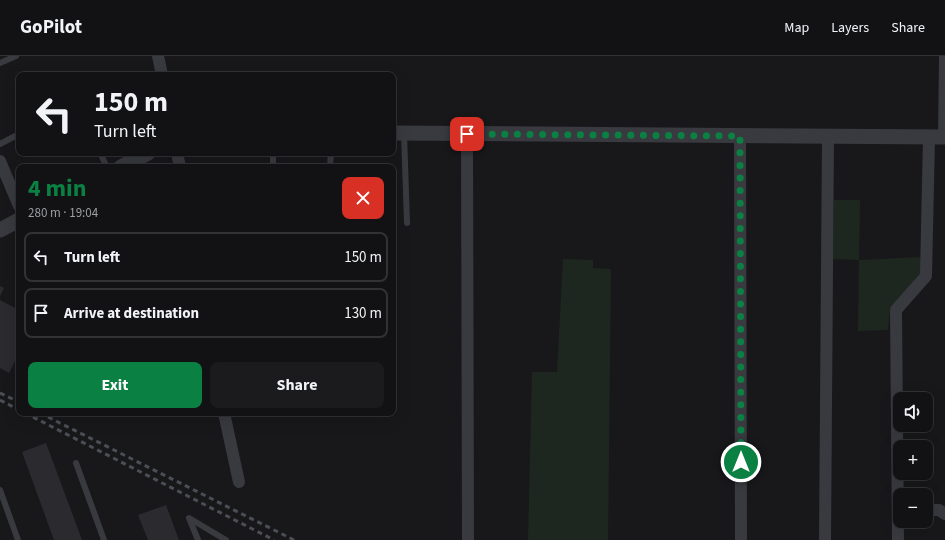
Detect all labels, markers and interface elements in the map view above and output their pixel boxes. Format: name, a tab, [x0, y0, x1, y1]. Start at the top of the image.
text: GoPilot	[20, 14, 82, 41]
text: Map	[784, 18, 809, 38]
text: Layers	[831, 18, 869, 38]
text: Share	[891, 18, 925, 38]
text: 150 m	[94, 82, 168, 122]
icon: left	[28, 88, 80, 140]
pin	[450, 117, 484, 151]
text: Turn left	[94, 119, 156, 144]
icon: arrive	[456, 123, 478, 145]
text: 4 min	[28, 171, 86, 206]
button: close	[342, 177, 384, 219]
text: 280 m · 19:04	[28, 204, 98, 222]
icon: left	[30, 246, 52, 268]
text: Turn left	[64, 247, 120, 268]
text: 150 m	[344, 247, 382, 268]
icon: arrive	[30, 302, 52, 324]
text: Arrive at destination	[64, 303, 199, 324]
text: 130 m	[344, 303, 382, 324]
button: Exit	[28, 362, 202, 408]
button: Share	[210, 362, 384, 408]
map controls	[893, 392, 933, 528]
button: sound	[893, 392, 933, 432]
button: +	[893, 440, 933, 480]
position arrow	[720, 441, 762, 483]
button: −	[893, 488, 933, 528]

